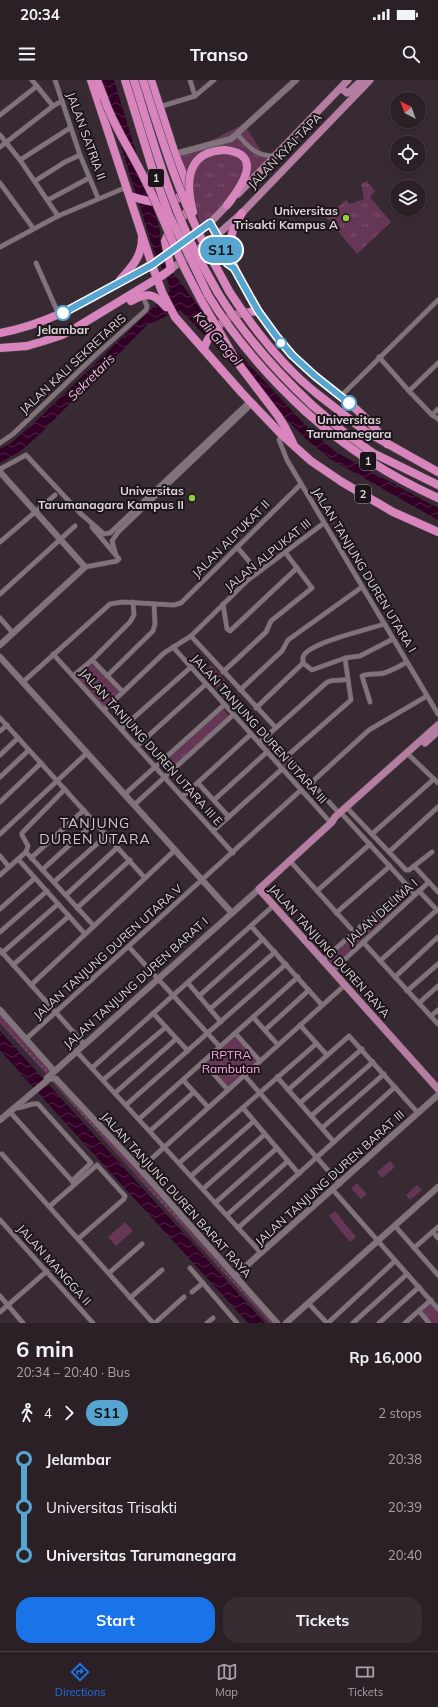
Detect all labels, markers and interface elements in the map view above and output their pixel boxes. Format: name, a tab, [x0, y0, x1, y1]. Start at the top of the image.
text: 20:34	[20, 5, 60, 24]
icon: menu	[16, 43, 38, 65]
text: Transo	[190, 43, 248, 66]
icon: search	[400, 43, 422, 65]
street label: JALAN SATRIA II	[64, 90, 109, 182]
north arrow	[390, 92, 426, 128]
map controls	[390, 92, 426, 216]
street label: JALAN KYAI TAPA	[245, 109, 325, 192]
button: locate	[390, 136, 426, 172]
road number: 1	[148, 169, 164, 187]
button: layers	[390, 180, 426, 216]
place label: Universitas Trisakti Kampus A	[234, 203, 338, 232]
marker: Universitas Trisakti Kampus A	[341, 213, 351, 223]
line badge: S11	[198, 237, 244, 263]
text: S11	[208, 241, 234, 259]
marker: Jelambar	[55, 305, 71, 321]
water label: Kali Grogol	[190, 308, 246, 369]
street label: JALAN KALI SEKRETARIS	[16, 310, 129, 417]
place label: Jelambar	[37, 322, 89, 337]
unlabelled marker	[275, 337, 287, 349]
water label: Sekretaris	[64, 350, 118, 404]
marker: Universitas Tarumanegara	[341, 395, 357, 411]
place label: Universitas Tarumanegara	[307, 412, 391, 441]
road number: 1	[360, 452, 376, 470]
place label: Universitas Tarumanagara Kampus II	[38, 483, 184, 512]
street label: JALAN TANJUNG DUREN UTARA I	[309, 484, 420, 655]
road number: 2	[355, 485, 371, 503]
marker: Universitas Tarumanagara Kampus II	[187, 493, 197, 503]
street label: JALAN ALPUKAT II	[189, 497, 273, 581]
street label: JALAN ALPUKAT III	[221, 515, 314, 594]
street label: JALAN TANJUNG DUREN UTARA III	[188, 651, 331, 807]
street label: JALAN TANJUNG DUREN UTARA III E	[77, 665, 226, 828]
district label: TANJUNG DUREN UTARA	[39, 814, 151, 848]
street label: JALAN DELIMA I	[343, 876, 421, 948]
street label: JALAN TANJUNG DUREN UTARA V	[30, 880, 186, 1023]
street label: JALAN TANJUNG DUREN RAYA	[265, 881, 393, 1021]
street label: JALAN TANJUNG DUREN BARAT I	[60, 914, 211, 1052]
park label: RPTRA Rambutan	[202, 1047, 260, 1076]
street label: JALAN TANJUNG DUREN BARAT III	[252, 1107, 407, 1249]
street label: JALAN TANJUNG DUREN BARAT RAYA	[98, 1109, 255, 1281]
street label: JALAN MANGGA II	[14, 1221, 95, 1308]
text: 6 min	[16, 1335, 74, 1363]
text: Rp 16,000	[349, 1348, 422, 1367]
text: 20:34 – 20:40 · Bus	[16, 1364, 130, 1380]
icon: walk	[16, 1402, 38, 1424]
icon: forward	[58, 1402, 80, 1424]
text: S11	[94, 1404, 120, 1422]
text: 4	[44, 1405, 52, 1421]
text: 2 stops	[378, 1405, 422, 1421]
text: Jelambar	[46, 1450, 111, 1469]
text: 20:38	[388, 1451, 422, 1467]
text: Universitas Trisakti	[46, 1498, 177, 1517]
text: 20:39	[388, 1499, 422, 1515]
text: Universitas Tarumanegara	[46, 1546, 236, 1565]
text: 20:40	[388, 1547, 422, 1563]
button: Start	[16, 1597, 215, 1643]
button: Tickets	[223, 1597, 422, 1643]
tab: Directions	[55, 1661, 106, 1699]
tab: Map	[215, 1661, 238, 1699]
tab: Tickets	[348, 1661, 383, 1699]

